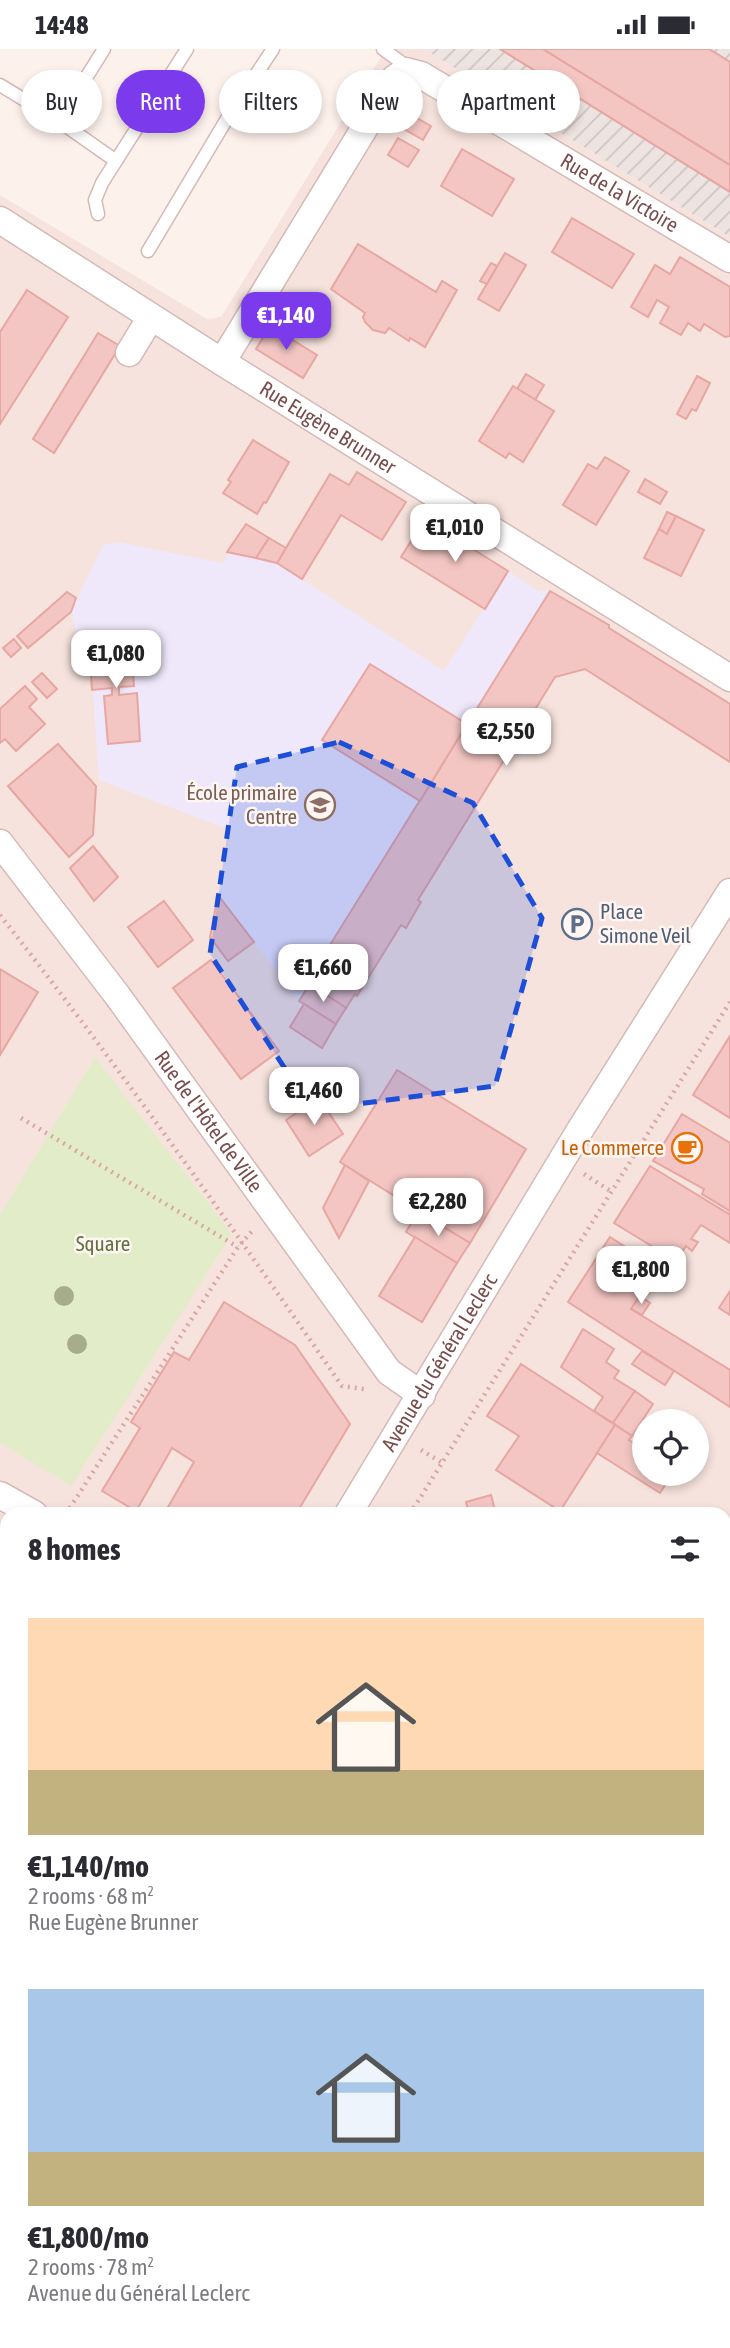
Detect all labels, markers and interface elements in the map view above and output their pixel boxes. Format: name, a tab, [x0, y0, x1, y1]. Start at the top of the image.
text: 14:48	[35, 10, 89, 40]
chip: Buy	[21, 70, 102, 133]
chip: Rent	[116, 70, 205, 133]
chip: Filters	[219, 70, 322, 133]
chip: New	[336, 70, 423, 133]
chip: Apartment	[437, 70, 580, 133]
street label: Rue de la Victoire	[557, 148, 683, 237]
pin: €1,140	[229, 293, 343, 352]
text: €1,140	[257, 302, 315, 328]
street label: Rue Eugène Brunner	[256, 376, 401, 479]
pin: €1,010	[398, 505, 512, 564]
text: €1,010	[426, 514, 484, 540]
pin: €1,080	[59, 631, 173, 690]
text: €1,080	[87, 640, 145, 666]
pin: €2,550	[449, 709, 563, 768]
text: €2,550	[477, 718, 535, 744]
place label: École primaire Centre	[186, 780, 297, 828]
school or university icon: École primaire Centre	[303, 788, 337, 822]
place label: Place Simone Veil	[600, 899, 691, 947]
parking icon: Place Simone Veil	[560, 907, 594, 941]
pin: €1,660	[266, 944, 380, 1004]
text: €1,660	[294, 954, 352, 980]
street label: Rue de l'Hôtel de Ville	[150, 1046, 268, 1196]
pin: €1,460	[257, 1067, 371, 1127]
text: €1,460	[285, 1077, 343, 1103]
cafe icon: Le Commerce	[670, 1131, 704, 1165]
place label: Le Commerce	[561, 1135, 664, 1159]
pin: €2,280	[381, 1179, 495, 1238]
text: €2,280	[409, 1188, 467, 1214]
park label: Square	[76, 1231, 130, 1255]
pin: €1,800	[584, 1247, 698, 1306]
text: €1,800	[612, 1256, 670, 1282]
street label: Avenue du Général Leclerc	[376, 1269, 501, 1455]
map controls	[632, 1409, 709, 1486]
button: locate	[632, 1409, 709, 1486]
icon: filters	[666, 1530, 704, 1568]
text: 8 homes	[28, 1532, 121, 1566]
icon: home	[303, 1664, 429, 1790]
text: €1,140/mo	[28, 1849, 149, 1883]
text: 2 rooms · 68 m²	[28, 1883, 154, 1909]
text: Rue Eugène Brunner	[28, 1909, 198, 1935]
icon: home	[303, 2035, 429, 2161]
text: €1,800/mo	[28, 2220, 149, 2254]
text: 2 rooms · 78 m²	[28, 2254, 154, 2280]
text: Avenue du Général Leclerc	[28, 2280, 250, 2306]

